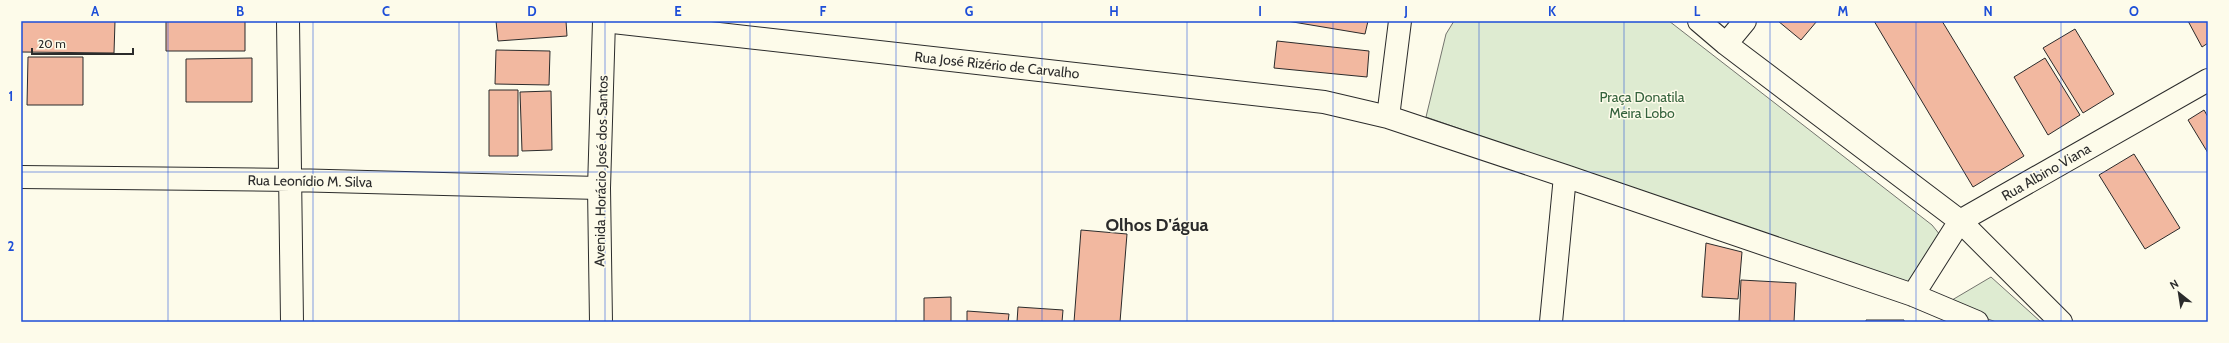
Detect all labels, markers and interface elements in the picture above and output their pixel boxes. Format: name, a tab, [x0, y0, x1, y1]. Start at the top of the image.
text: A	[91, 3, 100, 19]
text: B	[236, 3, 244, 19]
text: C	[382, 3, 390, 19]
text: D	[527, 3, 537, 19]
text: E	[674, 3, 682, 19]
text: F	[820, 3, 827, 19]
text: G	[965, 3, 974, 19]
text: H	[1109, 3, 1119, 19]
text: I	[1258, 3, 1262, 19]
text: J	[1403, 3, 1408, 19]
text: K	[1548, 3, 1557, 19]
text: L	[1694, 3, 1701, 19]
text: M	[1838, 3, 1849, 19]
text: N	[1983, 3, 1993, 19]
text: O	[2129, 3, 2139, 19]
scale bar	[32, 30, 133, 56]
text: 20 m	[38, 36, 66, 51]
street label: Rua José Rizério de Carvalho	[914, 47, 1081, 83]
street label: Avenida Horácio José dos Santos	[590, 75, 612, 267]
text: 1	[9, 88, 13, 104]
park label: Praça Donatila Meira Lobo	[1599, 88, 1685, 122]
street label: Rua Albino Viana	[1998, 139, 2094, 205]
street label: Rua Leonídio M. Silva	[247, 171, 373, 191]
district label: Olhos D'água	[1105, 214, 1209, 236]
text: 2	[8, 238, 15, 254]
north arrow	[2159, 273, 2199, 313]
text: N	[2167, 276, 2181, 292]

